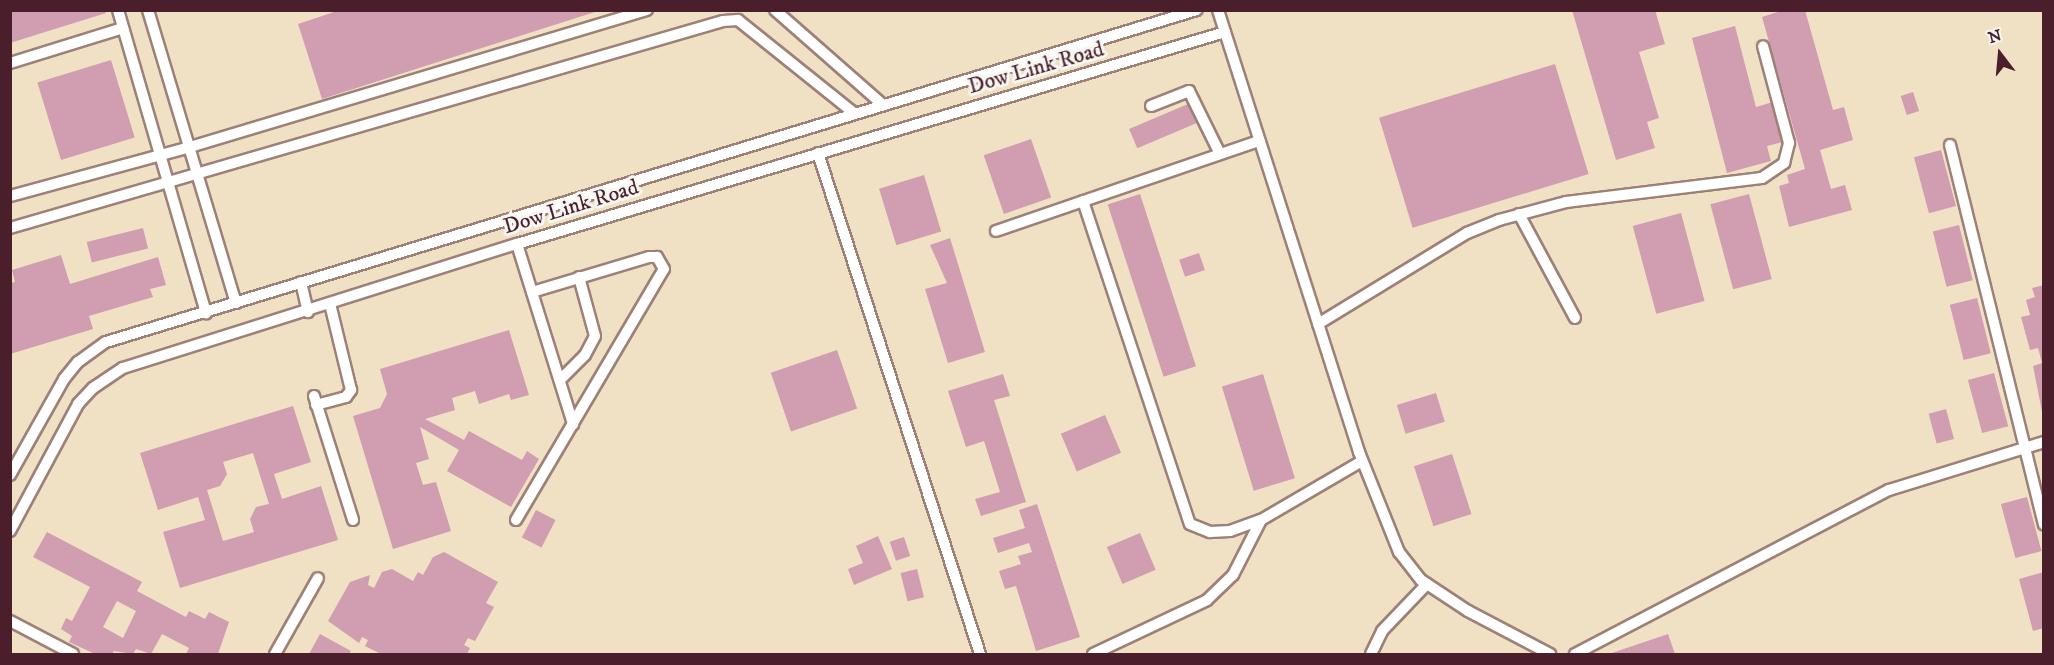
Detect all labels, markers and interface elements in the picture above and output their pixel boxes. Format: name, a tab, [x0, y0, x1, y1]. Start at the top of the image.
north arrow	[1970, 24, 2030, 84]
text: N	[1986, 25, 2004, 48]
street label: Dow Link Road	[965, 36, 1107, 100]
street label: Dow Link Road	[500, 174, 642, 240]

